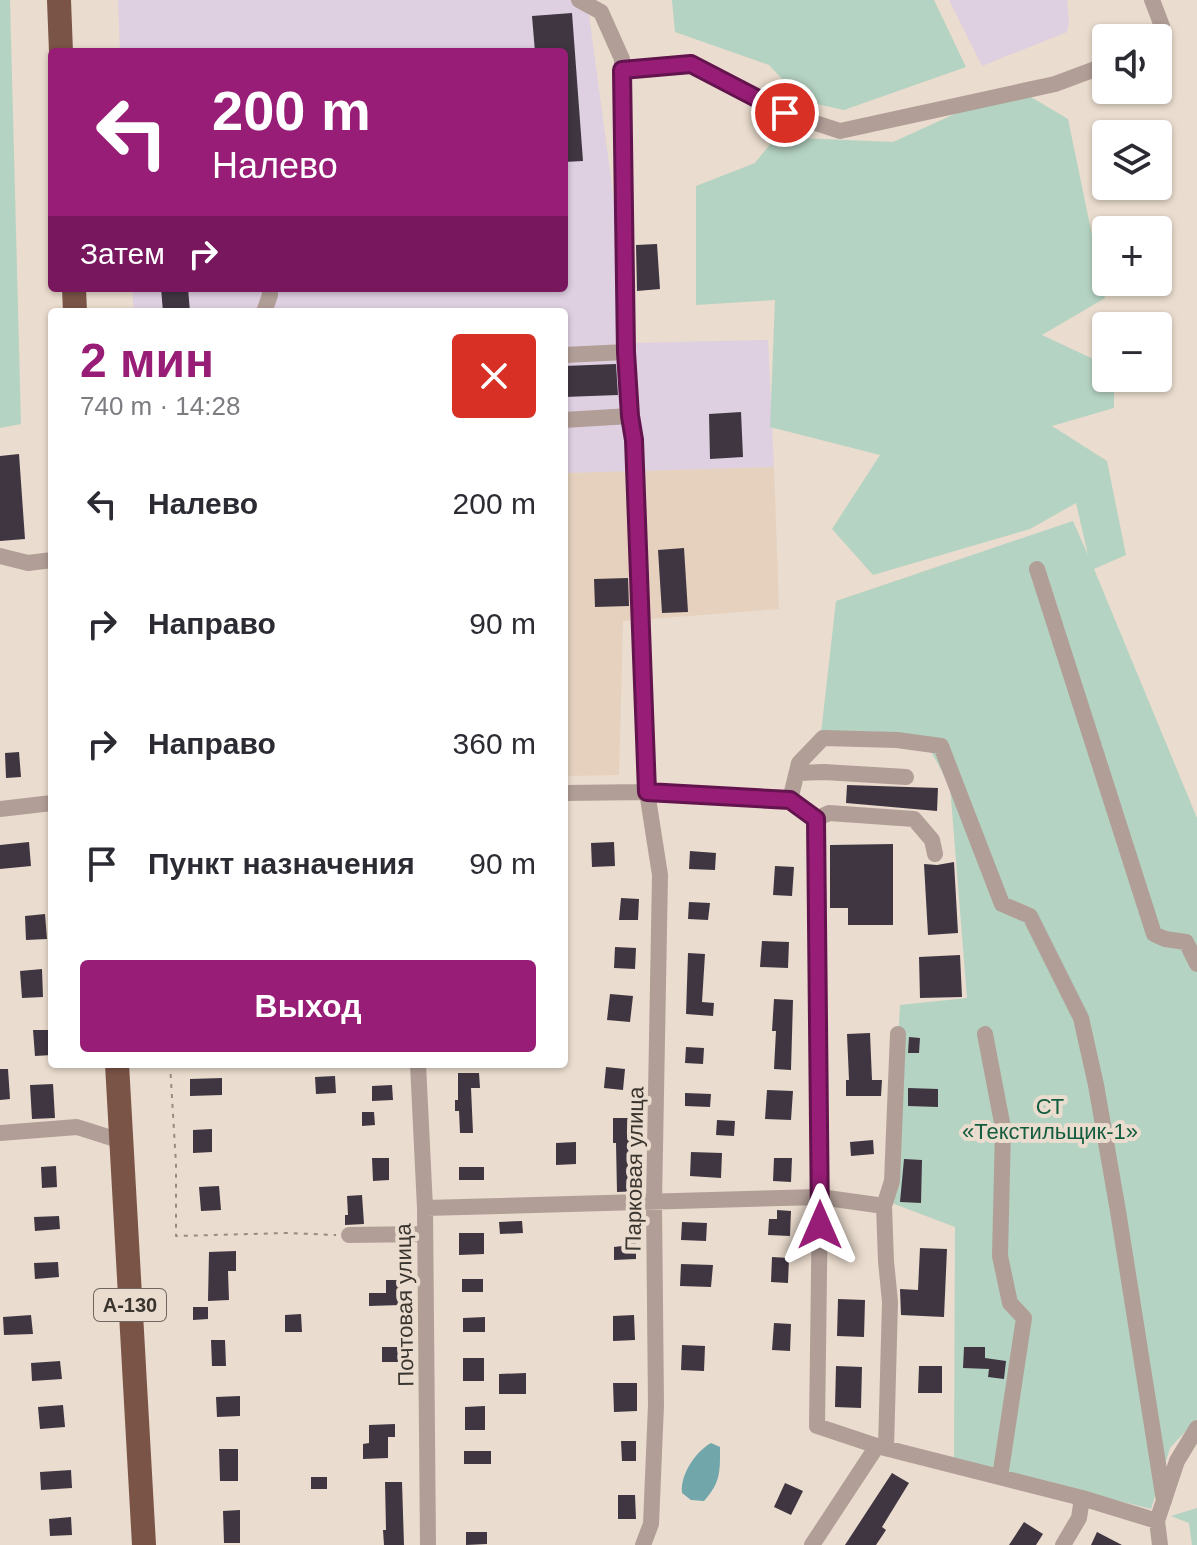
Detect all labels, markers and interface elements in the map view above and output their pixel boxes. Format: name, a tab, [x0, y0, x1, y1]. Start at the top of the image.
map controls	[1092, 24, 1172, 392]
button: sound	[1092, 24, 1172, 104]
text: 200 m	[212, 79, 371, 142]
pin	[751, 79, 819, 147]
icon: left	[80, 80, 184, 184]
icon: arrive	[763, 91, 807, 135]
button: layers	[1092, 120, 1172, 200]
text: Налево	[212, 145, 338, 186]
button: +	[1092, 216, 1172, 296]
icon: right	[181, 232, 225, 276]
text: Затем	[80, 237, 165, 270]
button: −	[1092, 312, 1172, 392]
text: 2 мин	[80, 334, 214, 387]
button: close	[452, 334, 536, 418]
text: 740 m · 14:28	[80, 391, 240, 421]
icon: left	[80, 482, 124, 526]
text: Налево	[148, 487, 258, 520]
text: 200 m	[453, 487, 536, 520]
icon: right	[80, 602, 124, 646]
text: Направо	[148, 607, 276, 640]
text: 90 m	[469, 607, 536, 640]
icon: right	[80, 722, 124, 766]
text: Направо	[148, 727, 276, 760]
text: 360 m	[453, 727, 536, 760]
icon: arrive	[80, 842, 124, 886]
text: Пункт назначения	[148, 847, 415, 880]
text: 90 m	[469, 847, 536, 880]
button: Выход	[80, 960, 536, 1052]
street label: Парковая улица	[621, 1086, 648, 1252]
park label: СТ «Текстильщик-1»	[962, 1094, 1138, 1144]
position arrow	[778, 1183, 862, 1267]
street label: Почтовая улица	[391, 1222, 418, 1387]
road number: А-130	[94, 1289, 166, 1321]

